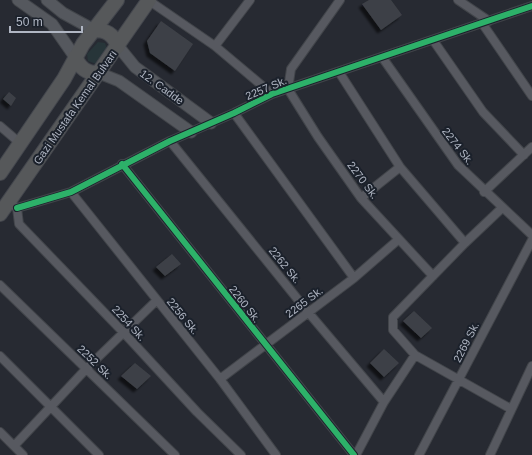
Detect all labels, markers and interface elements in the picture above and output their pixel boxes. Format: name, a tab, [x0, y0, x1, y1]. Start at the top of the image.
scale bar	[10, 8, 82, 34]
text: 50 m	[16, 15, 43, 29]
street label: Gazi Mustafa Kemal Bulvarı	[31, 48, 119, 166]
street label: 12. Cadde	[138, 67, 186, 107]
street label: 2257 Sk.	[244, 74, 288, 102]
street label: 2274 Sk.	[440, 125, 476, 167]
street label: 2270 Sk.	[345, 159, 381, 201]
street label: 2262 Sk.	[267, 244, 303, 286]
street label: 2260 Sk.	[227, 283, 263, 325]
street label: 2265 Sk.	[283, 284, 325, 320]
street label: 2256 Sk.	[165, 295, 201, 337]
street label: 2254 Sk.	[110, 303, 148, 343]
street label: 2269 Sk.	[451, 320, 481, 364]
street label: 2252 Sk.	[75, 343, 115, 381]

